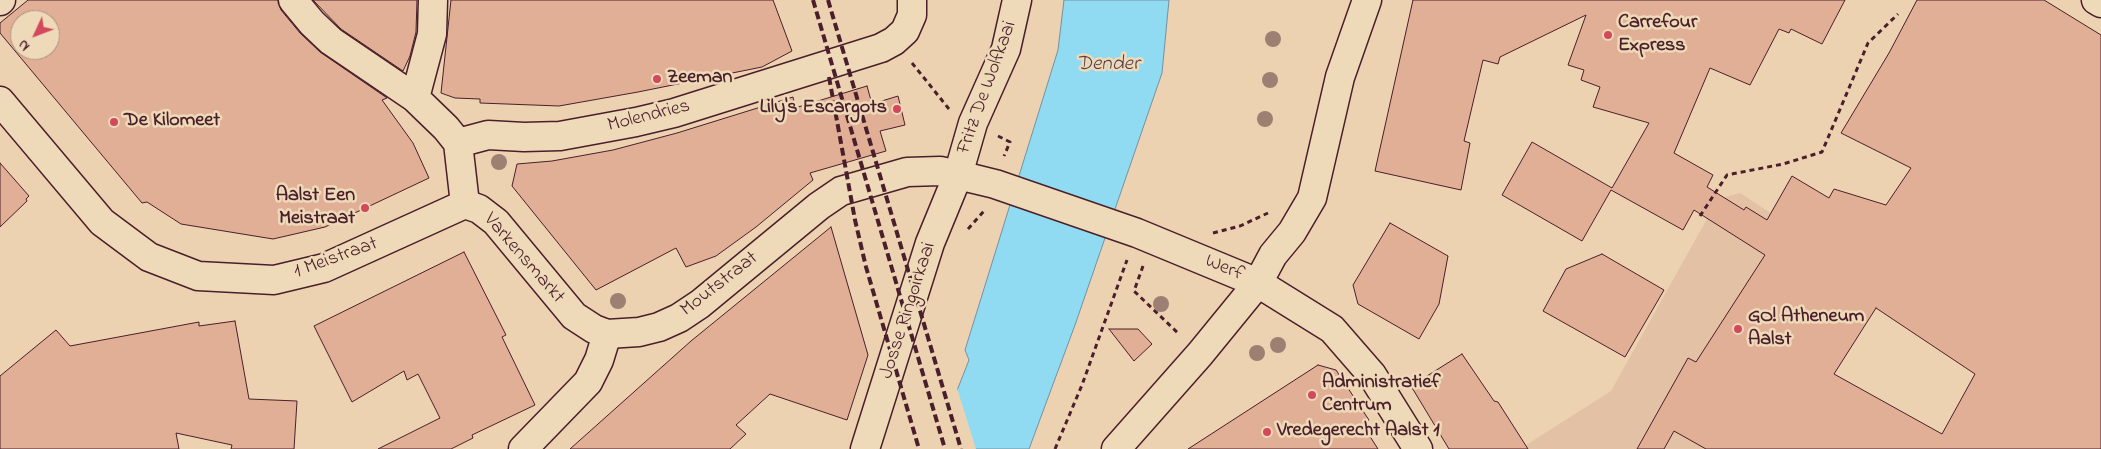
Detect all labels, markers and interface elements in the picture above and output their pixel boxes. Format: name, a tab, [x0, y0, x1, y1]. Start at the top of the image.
north arrow	[10, 10, 60, 60]
place label: Carrefour Express	[1618, 12, 1697, 59]
street label: Fritz De Wolfkaai	[953, 18, 1023, 158]
marker: Carrefour Express	[1602, 29, 1614, 41]
text: N	[13, 34, 35, 56]
water label: Dender	[1077, 53, 1139, 79]
place label: Zeeman	[667, 67, 732, 91]
marker: Zeeman	[651, 73, 663, 85]
street label: Molendries	[605, 95, 693, 139]
place label: Lily's Escargots	[760, 97, 887, 121]
marker: Lily's Escargots	[891, 103, 903, 115]
place label: De Kilomeet	[124, 110, 220, 134]
marker: De Kilomeet	[108, 116, 120, 128]
place label: Aalst Een Meistraat	[276, 185, 355, 232]
marker: Aalst Een Meistraat	[359, 202, 371, 214]
street label: Varkensmarkt	[477, 209, 569, 309]
street label: 1 Meistraat	[291, 233, 381, 285]
street label: Josse Ringoirkaai	[876, 240, 942, 382]
street label: Moutstraat	[676, 247, 764, 323]
street label: Werf	[1201, 250, 1247, 288]
place label: GO! Atheneum Aalst	[1748, 306, 1864, 353]
marker: GO! Atheneum Aalst	[1732, 323, 1744, 335]
place label: Administratief Centrum	[1322, 372, 1441, 419]
marker: Administratief Centrum	[1306, 389, 1318, 401]
place label: Vredegerecht Aalst 1	[1277, 420, 1440, 444]
marker: Vredegerecht Aalst 1	[1261, 426, 1273, 438]

